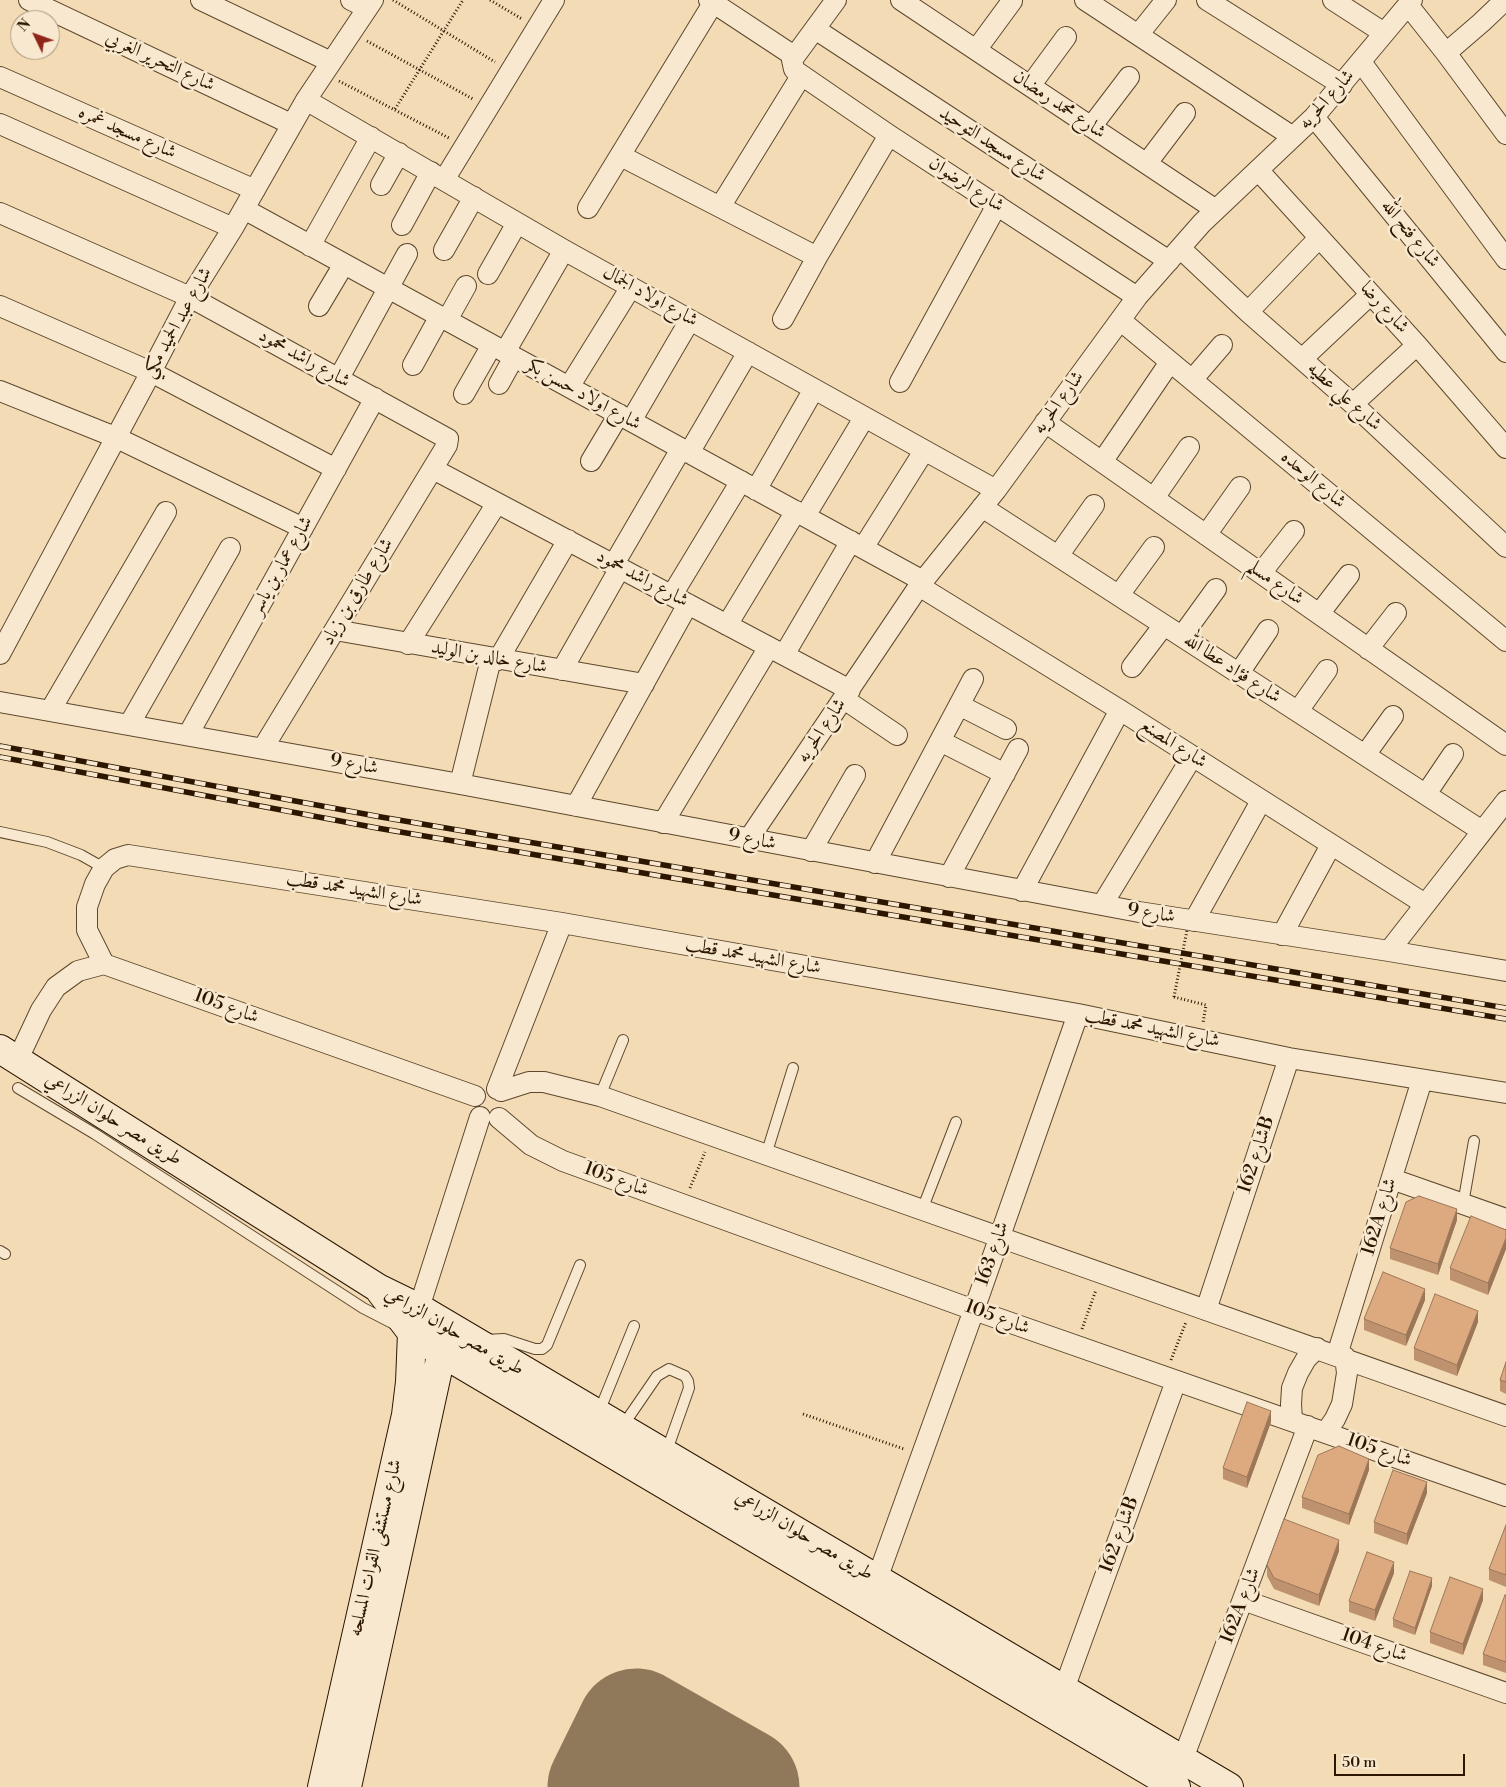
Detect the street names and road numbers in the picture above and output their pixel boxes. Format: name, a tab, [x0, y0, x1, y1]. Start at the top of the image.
street label: شارع التحرير الغربي	[102, 27, 218, 97]
street label: شارع محمد رمضان	[1008, 65, 1110, 145]
street label: شارع الحريه	[1294, 65, 1360, 135]
street label: شارع مسجد غمره	[74, 101, 180, 165]
street label: شارع مسجد التوحيد	[934, 102, 1050, 188]
street label: شارع الرضوان	[924, 152, 1008, 218]
street label: شارع فتح الله	[1376, 195, 1444, 273]
street label: شارع اولاد الجمال	[598, 261, 702, 333]
street label: شارع عبد الحميد مكي	[138, 264, 218, 382]
street label: شارع رضا	[1355, 277, 1413, 339]
street label: شارع راشد محمود	[254, 324, 354, 394]
street label: شارع اولاد حسن بكر	[521, 354, 645, 436]
street label: شارع علي عطيه	[1302, 358, 1386, 436]
street label: شارع الحريه	[1028, 367, 1090, 439]
street label: شارع الوحده	[1276, 446, 1350, 514]
street label: شارع عمار بن ياسر	[246, 513, 318, 619]
street label: شارع طارق بن زياد	[317, 534, 399, 650]
street label: شارع راشد محمود	[592, 545, 692, 613]
street label: شارع مسلم	[1242, 555, 1308, 611]
street label: شارع فؤاد عطا الله	[1179, 629, 1285, 709]
street label: شارع خالد بن الوليد	[429, 637, 549, 679]
street label: شارع الحريه	[792, 695, 852, 767]
street label: شارع المصنع	[1135, 714, 1211, 774]
street label: شارع 9	[328, 750, 380, 780]
street label: شارع 9	[726, 824, 778, 856]
street label: شارع الشهيد محمد قطب	[284, 868, 424, 912]
street label: شارع 9	[1125, 899, 1177, 929]
street label: شارع الشهيد محمد قطب	[683, 934, 823, 980]
street label: شارع 105	[190, 985, 262, 1029]
street label: شارع الشهيد محمد قطب	[1082, 1005, 1222, 1053]
street label: طريق مصر حلوان الزراعي	[40, 1069, 186, 1171]
street label: شارع 162B	[1234, 1113, 1280, 1197]
street label: شارع 105	[580, 1158, 652, 1202]
street label: 162A شارع	[1357, 1176, 1403, 1258]
street label: شارع 163	[971, 1219, 1015, 1289]
street label: طريق مصر حلوان الزراعي	[380, 1283, 528, 1381]
street label: شارع 105	[961, 1296, 1033, 1340]
street label: شارع 105	[1343, 1429, 1415, 1473]
street label: شارع مستشفى القوات المسلحه	[345, 1457, 407, 1639]
street label: طريق مصر حلوان الزراعي	[731, 1486, 877, 1586]
street label: شارع 162B	[1096, 1493, 1144, 1577]
street label: 162A شارع	[1216, 1565, 1266, 1647]
street label: شارع 104	[1338, 1624, 1410, 1668]

